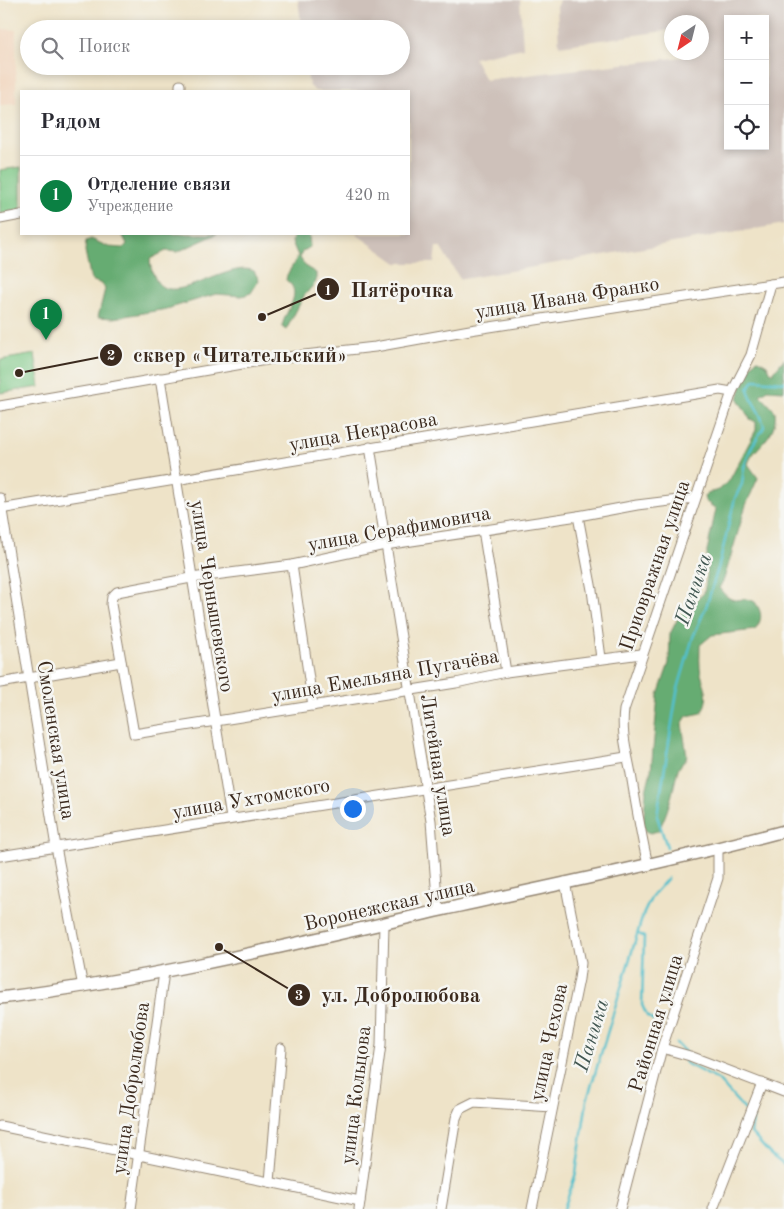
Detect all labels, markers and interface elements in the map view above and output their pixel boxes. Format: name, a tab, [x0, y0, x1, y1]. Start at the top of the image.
north arrow	[664, 15, 709, 60]
map controls	[724, 15, 769, 150]
button: +	[724, 15, 769, 60]
search box	[20, 20, 410, 75]
icon: search	[38, 34, 66, 62]
text: Поиск	[78, 38, 130, 57]
button: −	[724, 60, 769, 105]
button: locate	[724, 105, 769, 150]
text: Рядом	[40, 112, 101, 133]
text: Отделение связи	[87, 176, 231, 195]
text: 1	[51, 188, 61, 204]
text: 420 m	[345, 188, 390, 204]
text: Учреждение	[87, 199, 173, 215]
callout: Пятёрочка	[315, 271, 463, 307]
street label: улица Ивана Франко	[474, 275, 661, 323]
text: Пятёрочка	[350, 281, 454, 302]
text: 1	[324, 284, 332, 299]
pin: 1	[30, 299, 62, 340]
callout: сквер «Читательский»	[98, 337, 357, 373]
text: сквер «Читательский»	[133, 346, 347, 367]
text: 2	[107, 349, 115, 364]
street label: улица Некрасова	[288, 410, 439, 456]
street label: Приовражная улица	[617, 478, 695, 654]
street label: улица Чернышевского	[186, 499, 236, 694]
street label: улица Серафимовича	[306, 504, 492, 556]
water label: Паника	[672, 551, 716, 629]
street label: улица Емельяна Пугачёва	[270, 647, 501, 707]
street label: Смоленская улица	[33, 659, 78, 821]
street label: Литейная улица	[416, 693, 458, 838]
street label: улица Ухтомского	[171, 776, 332, 824]
your location	[340, 796, 366, 822]
street label: Воронежская улица	[302, 877, 477, 935]
street label: Районная улица	[626, 952, 687, 1095]
callout: ул. Добролюбова	[286, 977, 490, 1013]
street label: улица Чехова	[528, 982, 572, 1103]
text: ул. Добролюбова	[321, 986, 481, 1007]
text: 3	[295, 989, 303, 1004]
water label: Паника	[571, 997, 613, 1075]
street label: улица Добролюбова	[110, 1000, 154, 1176]
street label: улица Кольцова	[339, 1024, 375, 1166]

